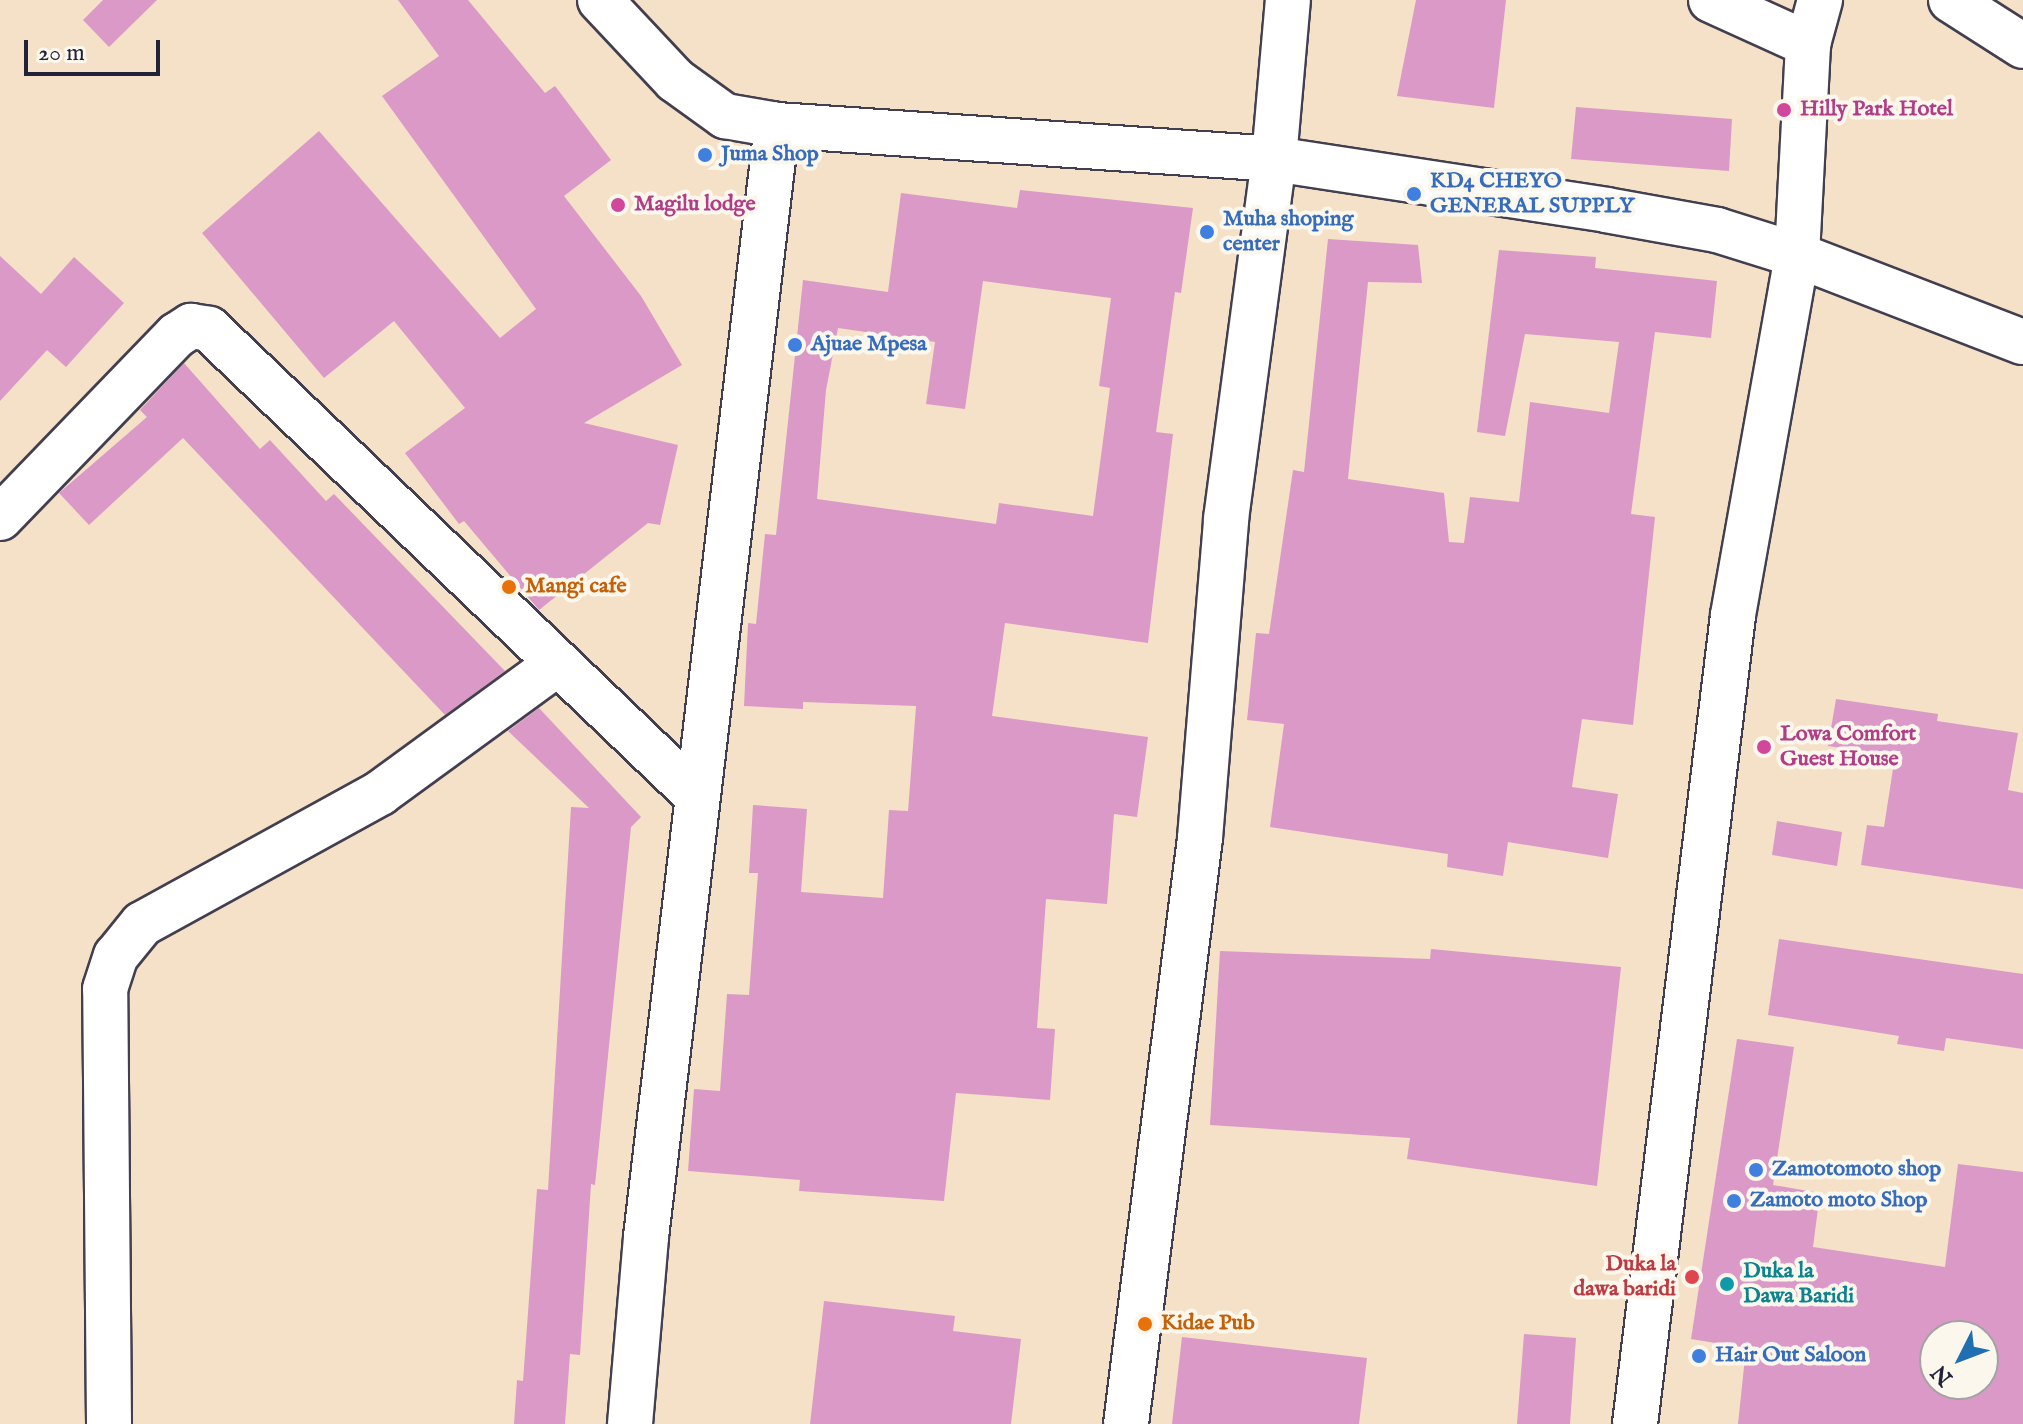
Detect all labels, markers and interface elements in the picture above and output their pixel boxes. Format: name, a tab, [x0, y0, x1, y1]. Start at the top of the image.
scale bar	[28, 24, 164, 74]
text: 20 m	[38, 38, 85, 69]
place label: Hilly Park Hotel	[1800, 97, 1953, 123]
marker: Hilly Park Hotel	[1775, 101, 1793, 119]
place label: Juma Shop	[721, 142, 819, 168]
marker: Juma Shop	[696, 146, 714, 164]
place label: KD4 CHEYO GENERAL SUPPLY	[1430, 168, 1634, 220]
marker: KD4 CHEYO GENERAL SUPPLY	[1405, 185, 1423, 203]
place label: Magilu lodge	[634, 192, 756, 218]
marker: Magilu lodge	[609, 196, 627, 214]
place label: Muha shoping center	[1223, 206, 1353, 258]
marker: Muha shoping center	[1198, 223, 1216, 241]
place label: Ajuae Mpesa	[811, 332, 927, 358]
marker: Ajuae Mpesa	[786, 336, 804, 354]
place label: Mangi cafe	[525, 574, 626, 600]
marker: Mangi cafe	[500, 578, 518, 596]
place label: Lowa Comfort Guest House	[1780, 721, 1916, 772]
marker: Lowa Comfort Guest House	[1755, 738, 1773, 756]
place label: Zamotomoto shop	[1772, 1157, 1941, 1183]
marker: Zamotomoto shop	[1747, 1161, 1765, 1179]
place label: Zamoto moto Shop	[1750, 1188, 1927, 1214]
marker: Zamoto moto Shop	[1725, 1192, 1743, 1210]
place label: Duka la dawa baridi	[1574, 1251, 1676, 1302]
place label: Duka la Dawa Baridi	[1743, 1258, 1854, 1310]
marker: Duka la dawa baridi	[1683, 1268, 1701, 1286]
marker: Duka la Dawa Baridi	[1718, 1275, 1736, 1293]
place label: Kidae Pub	[1161, 1311, 1255, 1337]
marker: Kidae Pub	[1136, 1315, 1154, 1333]
north arrow	[1919, 1320, 1999, 1400]
place label: Hair Out Saloon	[1715, 1343, 1866, 1369]
marker: Hair Out Saloon	[1690, 1347, 1708, 1365]
text: N	[1926, 1358, 1959, 1391]

